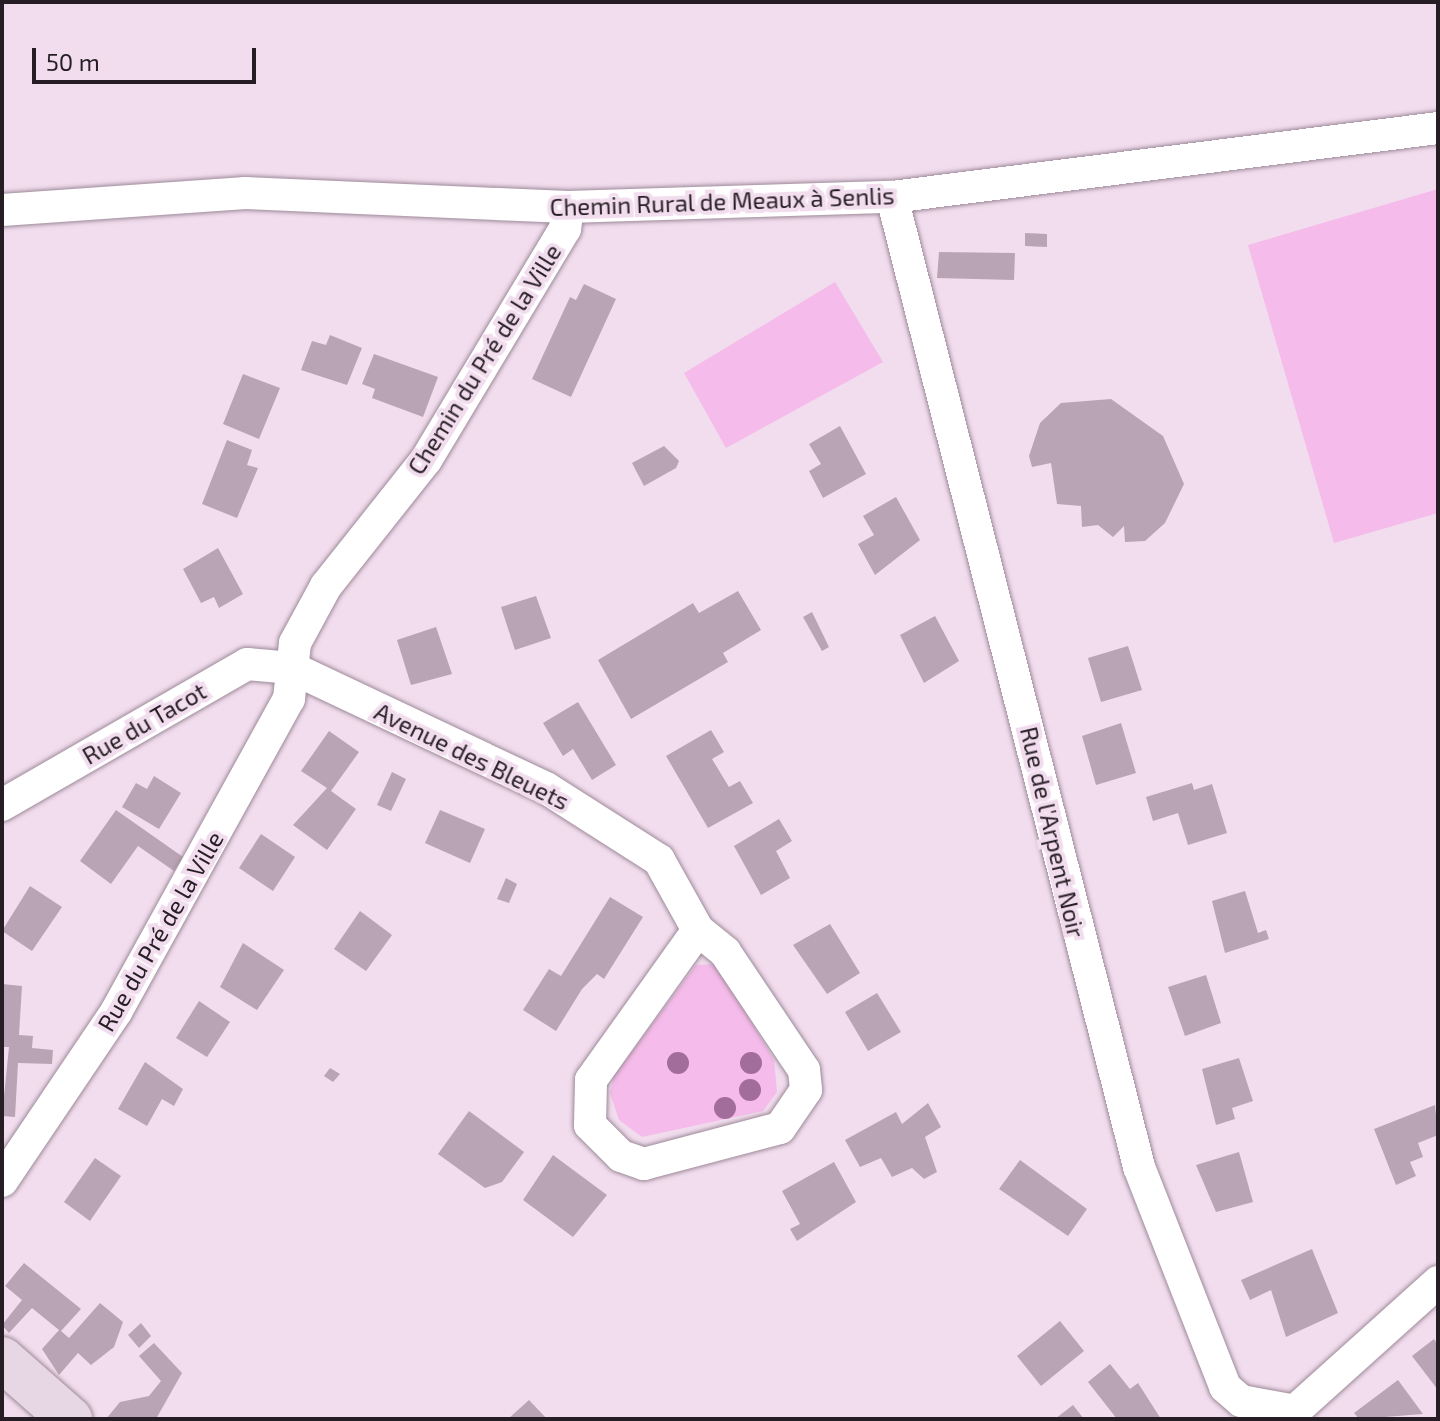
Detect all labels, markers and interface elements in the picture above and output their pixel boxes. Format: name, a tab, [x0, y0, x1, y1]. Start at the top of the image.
scale bar	[36, 32, 260, 82]
text: 50 m	[46, 47, 100, 76]
street label: Chemin Rural de Meaux à Senlis	[549, 181, 895, 221]
street label: Chemin du Pré de la Ville	[401, 238, 567, 480]
street label: Rue du Tacot	[77, 676, 211, 770]
street label: Avenue des Bleuets	[370, 696, 574, 816]
street label: Rue de l'Arpent Noir	[1015, 724, 1091, 940]
street label: Rue du Pré de la Ville	[91, 826, 229, 1036]

